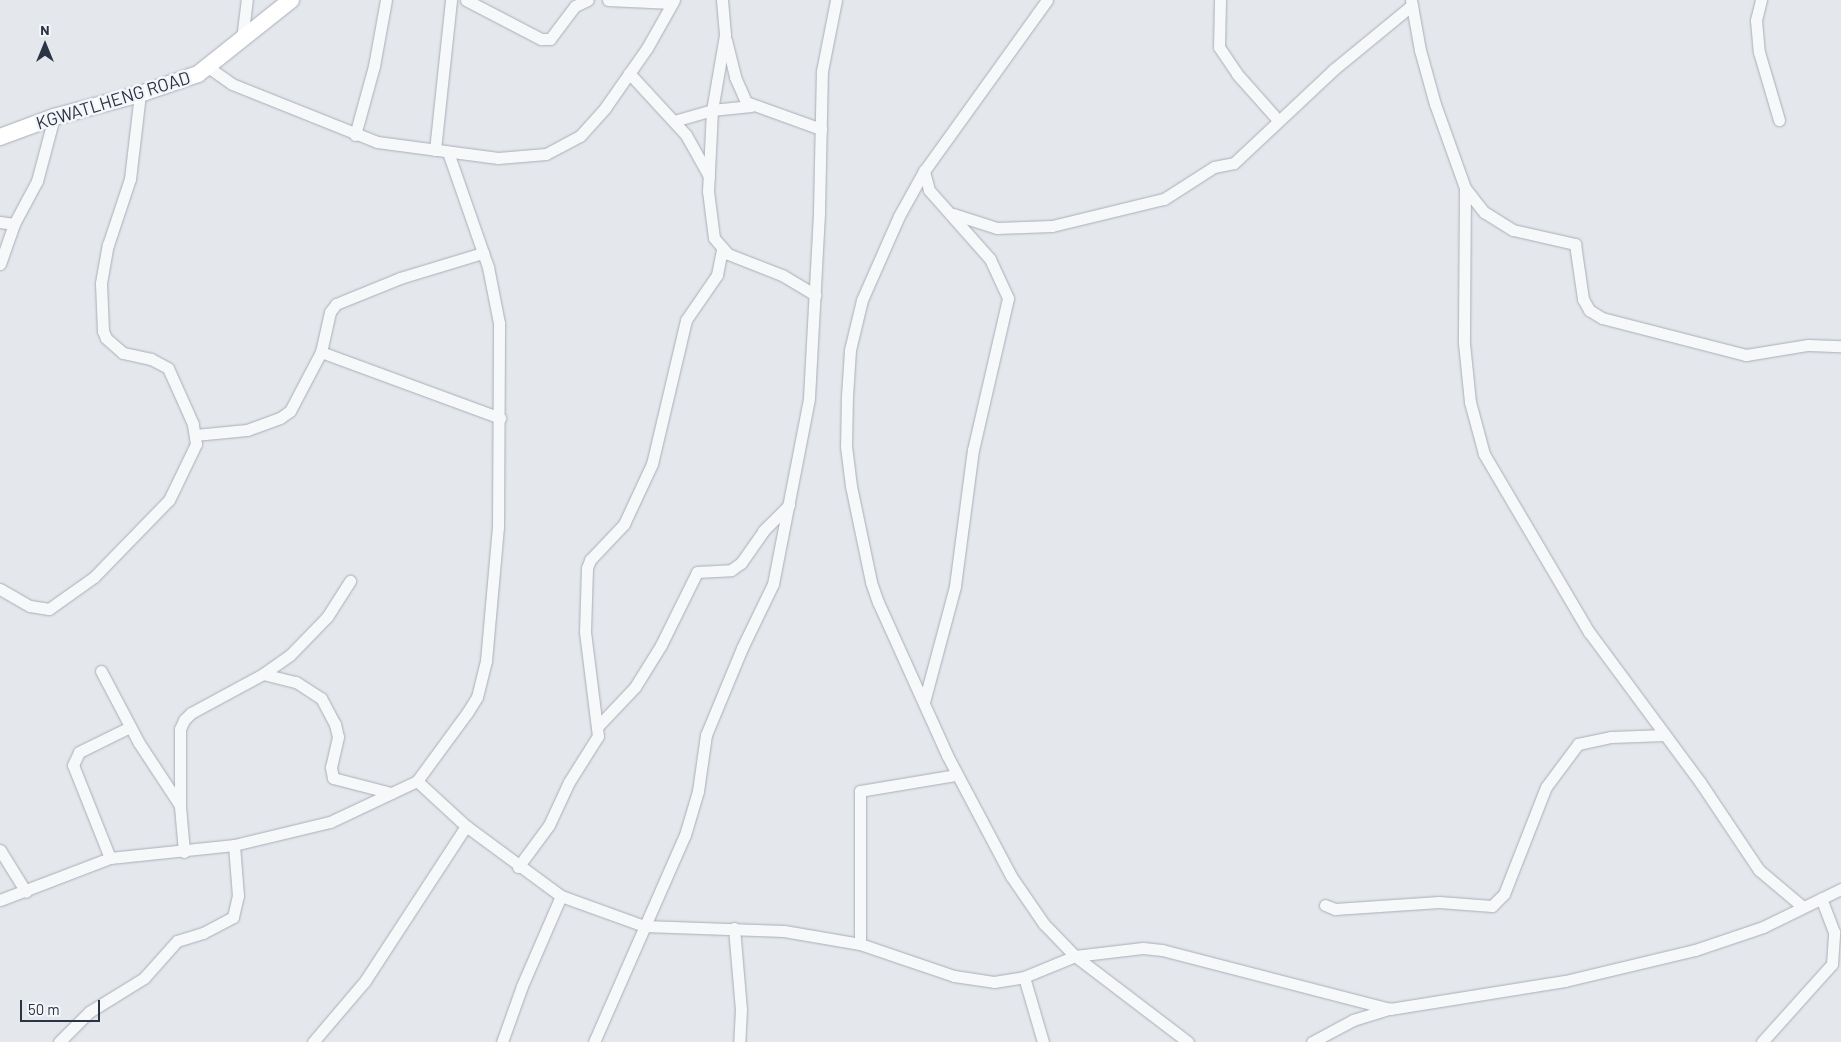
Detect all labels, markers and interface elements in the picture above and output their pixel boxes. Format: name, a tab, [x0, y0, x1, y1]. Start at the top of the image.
north arrow	[20, 20, 70, 70]
text: N	[40, 21, 50, 38]
street label: KGWATLHENG ROAD	[33, 66, 193, 134]
scale bar	[22, 990, 102, 1022]
text: 50 m	[28, 1000, 60, 1018]

